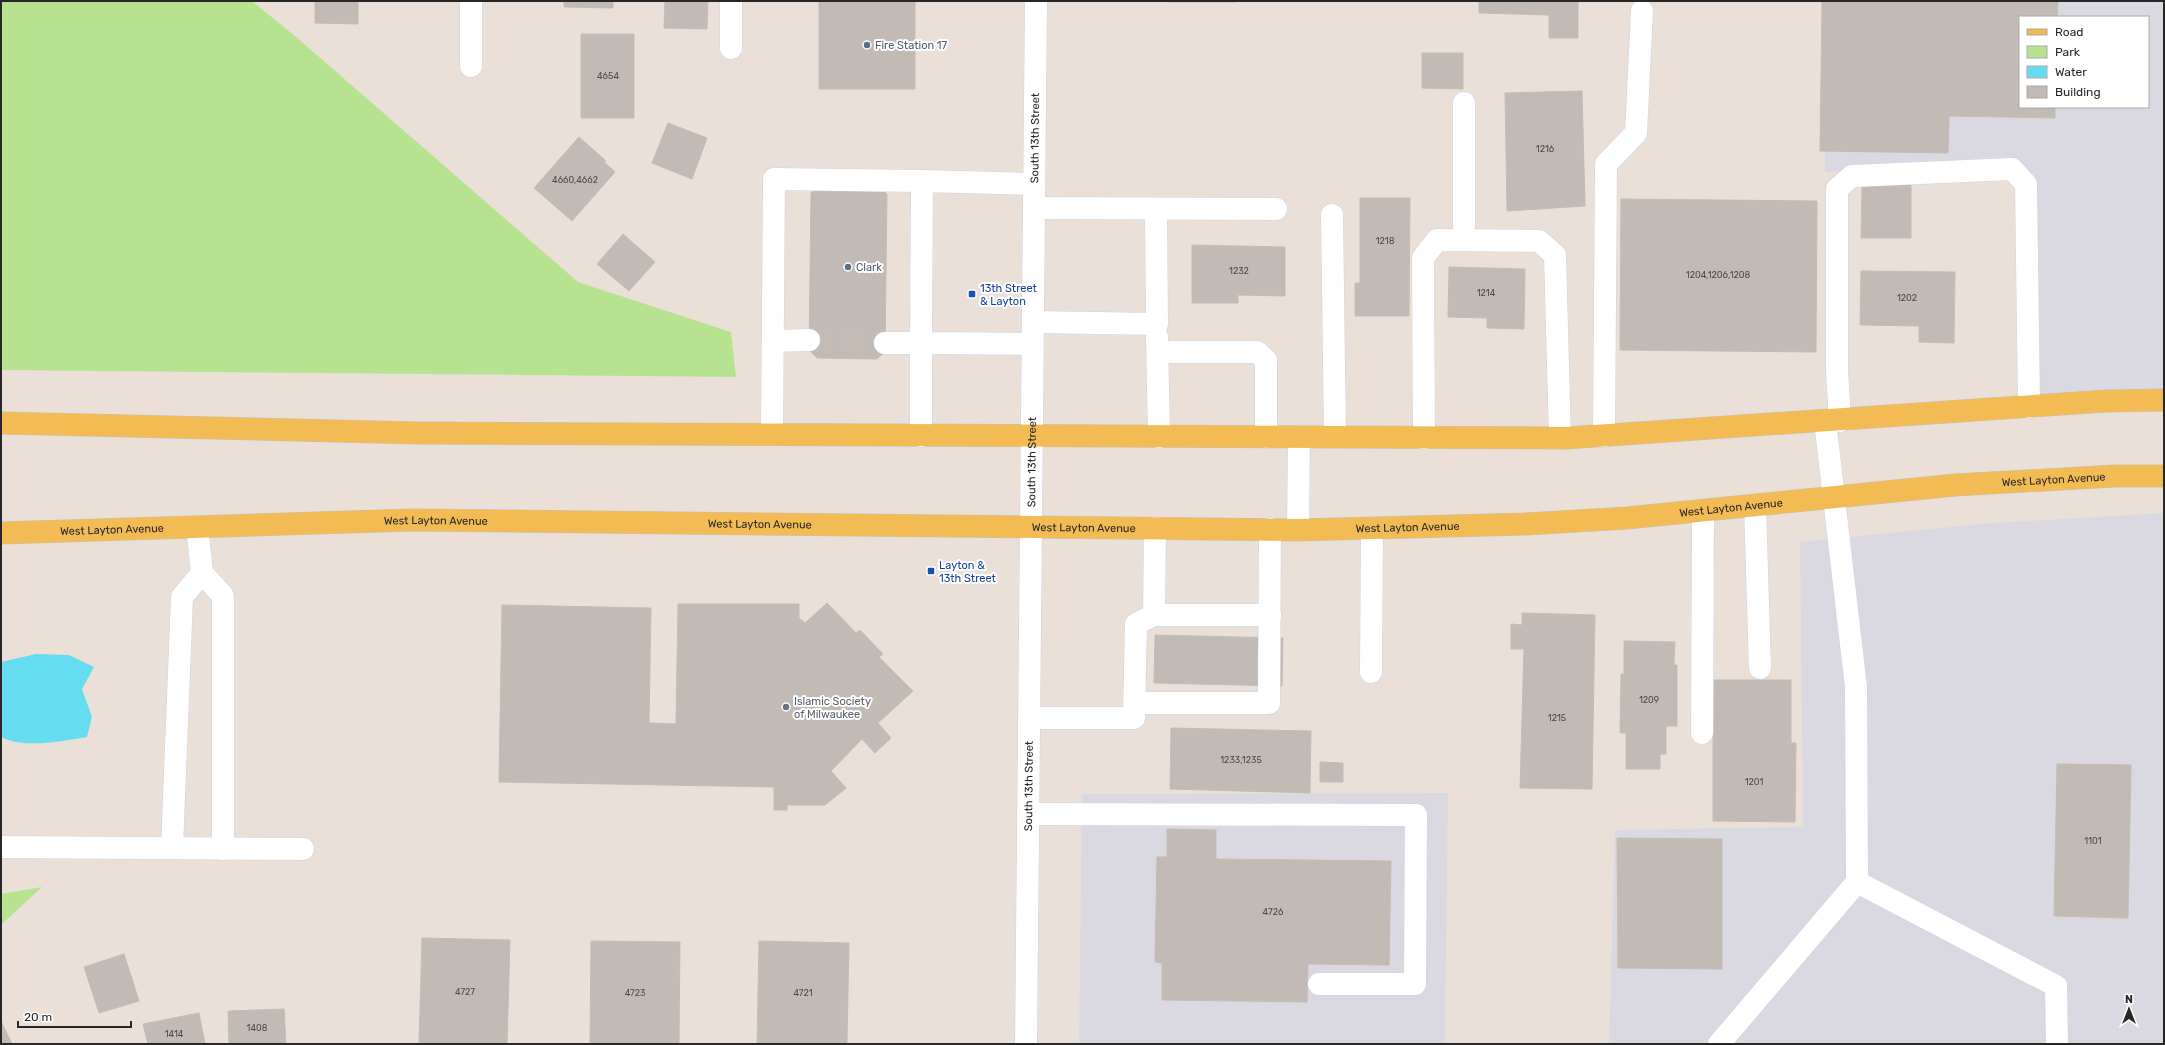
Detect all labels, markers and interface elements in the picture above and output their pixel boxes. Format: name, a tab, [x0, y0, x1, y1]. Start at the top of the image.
legend	[2019, 16, 2149, 108]
text: Road	[2055, 25, 2083, 39]
place label: Fire Station 17	[875, 39, 948, 52]
marker: Fire Station 17	[862, 40, 872, 50]
text: Park	[2055, 45, 2081, 59]
text: Water	[2055, 65, 2087, 79]
house number: 4654	[597, 71, 619, 81]
text: Building	[2055, 85, 2101, 99]
street label: South 13th Street	[1028, 92, 1042, 183]
house number: 1216	[1536, 144, 1555, 154]
house number: 4660,4662	[552, 175, 598, 185]
house number: 1218	[1376, 236, 1395, 246]
place label: Clark	[856, 261, 882, 274]
marker: Clark	[843, 262, 853, 272]
house number: 1232	[1229, 266, 1249, 276]
house number: 1204,1206,1208	[1686, 270, 1750, 280]
place label: 13th Street & Layton	[980, 282, 1038, 308]
house number: 1214	[1477, 288, 1496, 298]
marker: 13th Street & Layton	[967, 289, 977, 299]
house number: 1202	[1897, 293, 1917, 303]
street label: South 13th Street	[1025, 416, 1039, 507]
street label: West Layton Avenue	[2001, 470, 2106, 489]
street label: West Layton Avenue	[1679, 496, 1783, 519]
street label: West Layton Avenue	[384, 513, 488, 527]
street label: West Layton Avenue	[708, 517, 812, 531]
street label: West Layton Avenue	[1356, 519, 1460, 535]
street label: West Layton Avenue	[1032, 520, 1136, 535]
street label: West Layton Avenue	[60, 521, 164, 538]
place label: Layton & 13th Street	[939, 559, 997, 585]
marker: Layton & 13th Street	[926, 566, 936, 576]
place label: Islamic Society of Milwaukee	[794, 695, 871, 721]
house number: 1209	[1639, 695, 1659, 705]
marker: Islamic Society of Milwaukee	[781, 702, 791, 712]
house number: 1215	[1548, 713, 1566, 723]
street label: South 13th Street	[1022, 740, 1035, 831]
house number: 1233,1235	[1220, 755, 1262, 765]
house number: 1201	[1745, 777, 1763, 787]
house number: 1101	[2084, 836, 2102, 846]
house number: 4726	[1263, 907, 1284, 917]
house number: 4727	[455, 987, 475, 997]
house number: 4723	[625, 988, 645, 998]
house number: 4721	[793, 988, 813, 998]
north arrow	[2109, 989, 2149, 1029]
text: N	[2125, 993, 2133, 1006]
scale bar	[18, 1003, 131, 1029]
text: 20 m	[24, 1010, 52, 1024]
house number: 1408	[247, 1023, 268, 1033]
house number: 1414	[165, 1029, 184, 1039]

